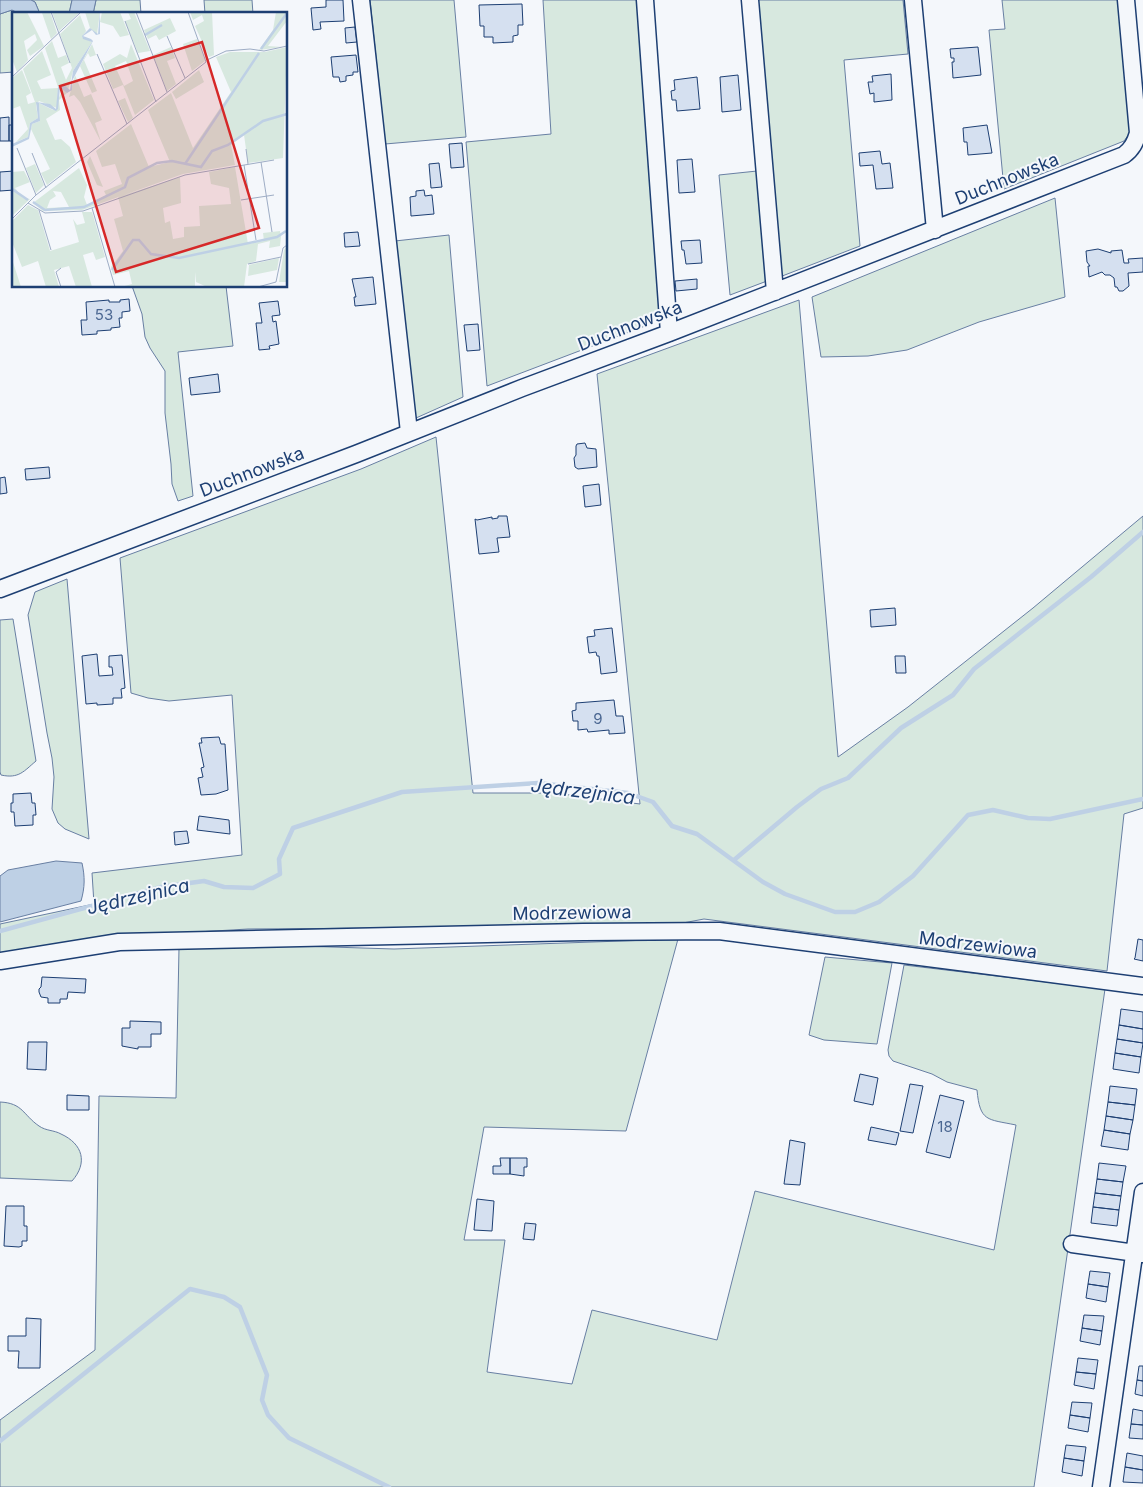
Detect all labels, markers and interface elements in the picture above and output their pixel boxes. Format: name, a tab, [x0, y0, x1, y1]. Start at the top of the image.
inset map	[12, 12, 288, 288]
street label: Duchnowska	[952, 148, 1062, 209]
street label: Duchnowska	[575, 296, 685, 355]
house number: 53	[95, 305, 113, 324]
street label: Duchnowska	[197, 442, 307, 501]
house number: 9	[593, 709, 603, 728]
water label: Jędrzejnica	[530, 774, 637, 809]
water label: Jędrzejnica	[85, 873, 192, 919]
street label: Modrzewiowa	[512, 901, 632, 924]
street label: Modrzewiowa	[918, 927, 1038, 962]
house number: 18	[937, 1117, 953, 1136]

